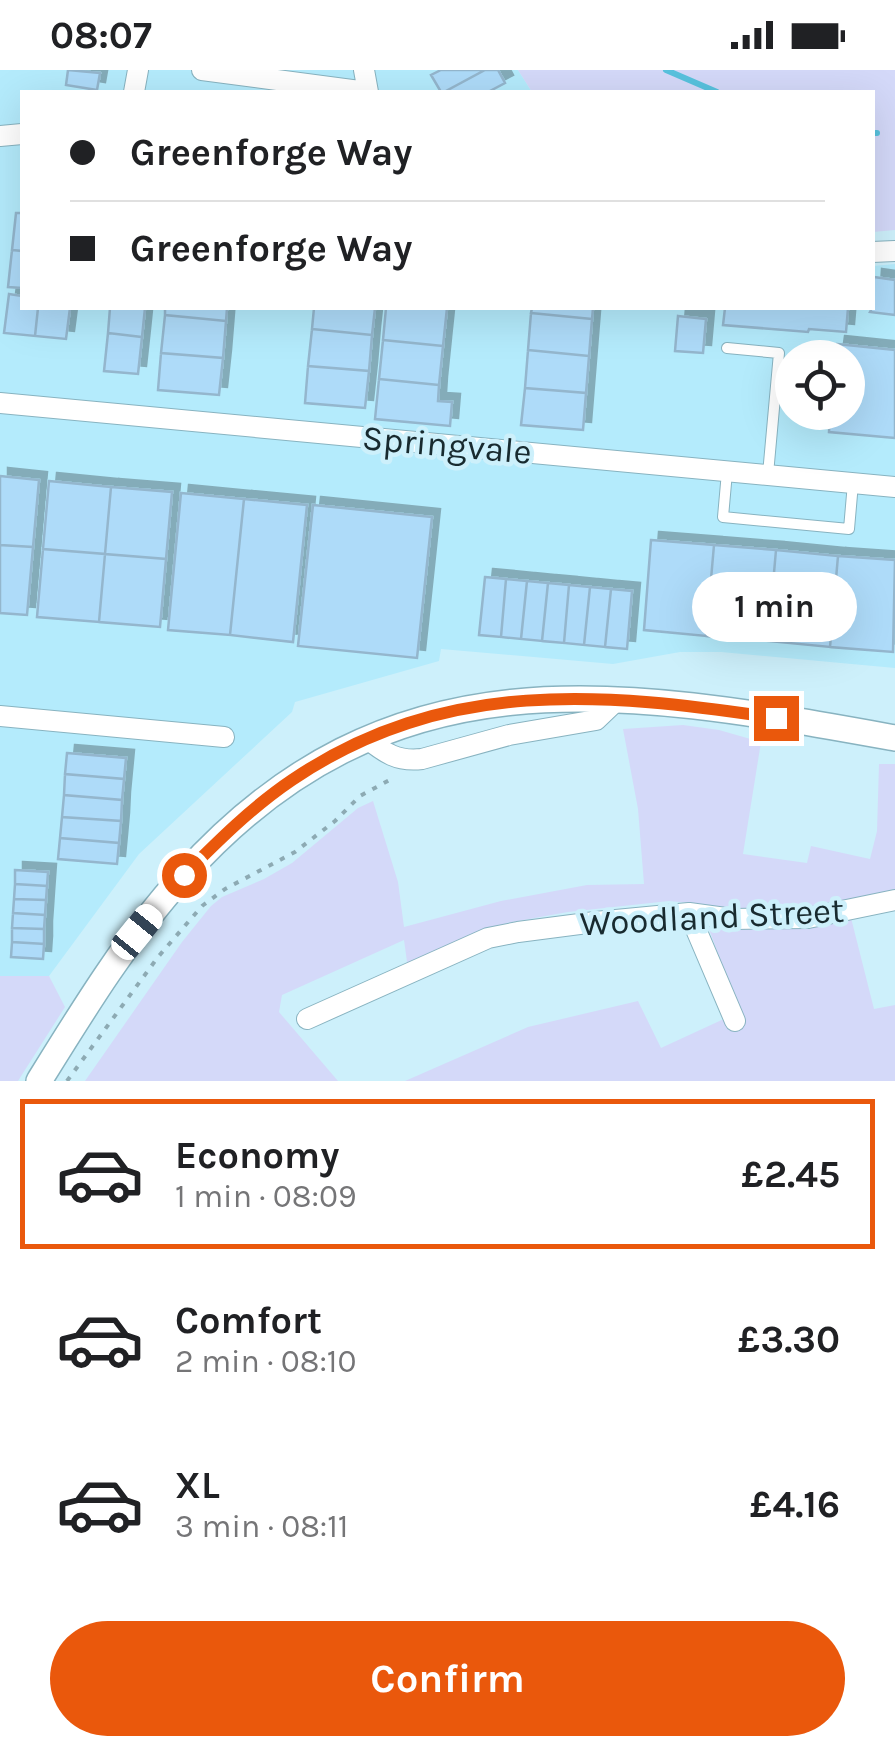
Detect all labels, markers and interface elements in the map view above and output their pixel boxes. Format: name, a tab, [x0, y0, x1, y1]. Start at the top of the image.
text: 08:07	[50, 13, 152, 58]
text: Greenforge Way	[130, 130, 412, 175]
text: Greenforge Way	[130, 226, 412, 271]
map controls	[775, 340, 865, 430]
button: locate	[775, 340, 865, 430]
street label: Springvale	[360, 417, 534, 473]
callout: 1 min	[694, 573, 858, 643]
text: 1 min	[734, 588, 815, 625]
route end	[754, 696, 799, 741]
route start	[162, 853, 207, 898]
street label: Woodland Street	[579, 890, 845, 944]
car	[106, 899, 168, 965]
icon: car	[55, 1129, 145, 1219]
text: Economy	[175, 1133, 339, 1178]
text: £2.45	[741, 1152, 840, 1197]
text: 1 min · 08:09	[175, 1178, 356, 1215]
icon: car	[55, 1294, 145, 1384]
text: Comfort	[175, 1298, 322, 1343]
text: £3.30	[738, 1317, 840, 1362]
text: 2 min · 08:10	[175, 1343, 356, 1380]
icon: car	[55, 1459, 145, 1549]
text: XL	[175, 1463, 220, 1508]
text: £4.16	[750, 1482, 840, 1527]
text: 3 min · 08:11	[175, 1508, 348, 1545]
button: Confirm	[50, 1621, 845, 1736]

